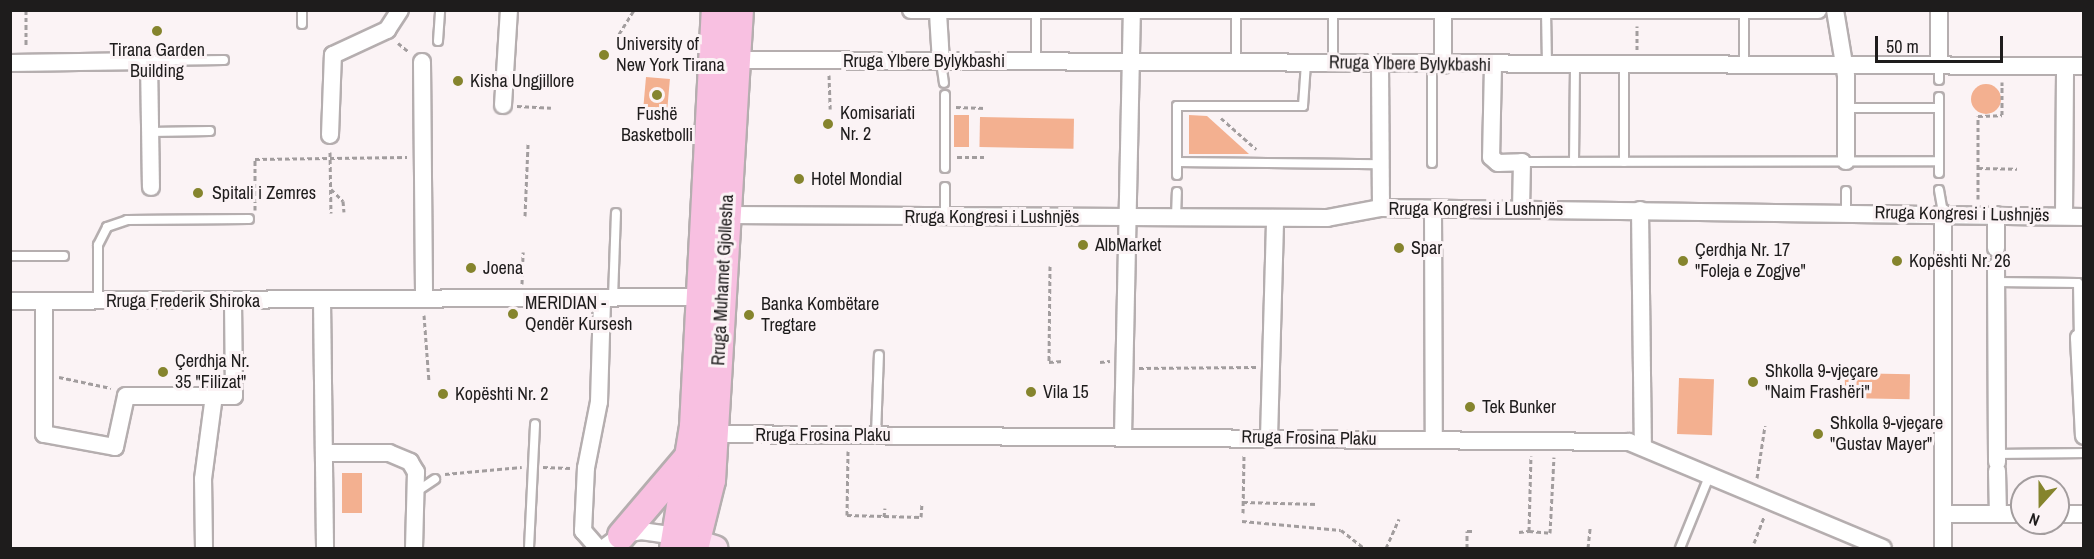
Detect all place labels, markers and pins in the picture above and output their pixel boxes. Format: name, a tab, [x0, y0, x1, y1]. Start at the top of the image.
marker: Tirana Garden Building	[150, 24, 164, 38]
place label: University of New York Tirana	[616, 34, 725, 76]
place label: Tirana Garden Building	[109, 40, 205, 82]
marker: University of New York Tirana	[597, 48, 611, 62]
place label: Kisha Ungjillore	[470, 70, 574, 92]
marker: Kisha Ungjillore	[451, 74, 465, 88]
marker: Fushë Basketbolli	[650, 88, 664, 102]
place label: Komisariati Nr. 2	[840, 103, 915, 146]
place label: Fushë Basketbolli	[621, 104, 693, 146]
marker: Komisariati Nr. 2	[821, 117, 835, 131]
place label: Hotel Mondial	[811, 168, 902, 190]
marker: Hotel Mondial	[792, 172, 806, 186]
place label: Spitali i Zemres	[212, 182, 316, 204]
marker: Spitali i Zemres	[189, 184, 207, 202]
place label: AlbMarket	[1095, 234, 1161, 256]
place label: Spar	[1411, 237, 1442, 259]
marker: AlbMarket	[1076, 238, 1090, 252]
place label: Çerdhja Nr. 17 "Foleja e Zogjve"	[1695, 240, 1806, 282]
marker: Spar	[1392, 241, 1406, 255]
place label: Kopështi Nr. 26	[1909, 250, 2011, 272]
marker: Çerdhja Nr. 17 "Foleja e Zogjve"	[1676, 254, 1690, 268]
marker: Kopështi Nr. 26	[1890, 254, 1904, 268]
place label: Joena	[483, 257, 523, 279]
marker: Joena	[464, 261, 478, 275]
place label: MERIDIAN - Qendër Kursesh	[525, 293, 632, 336]
place label: Banka Kombëtare Tregtare	[761, 294, 879, 336]
marker: MERIDIAN - Qendër Kursesh	[506, 307, 520, 321]
marker: Banka Kombëtare Tregtare	[742, 308, 756, 322]
place label: Çerdhja Nr. 35 "Filizat"	[175, 351, 250, 394]
place label: Shkolla 9-vjeçare "Naim Frashëri"	[1765, 361, 1878, 404]
marker: Çerdhja Nr. 35 "Filizat"	[156, 365, 170, 379]
marker: Shkolla 9-vjeçare "Naim Frashëri"	[1746, 375, 1760, 389]
place label: Vila 15	[1043, 381, 1089, 403]
place label: Kopështi Nr. 2	[455, 383, 549, 405]
marker: Vila 15	[1024, 385, 1038, 399]
marker: Kopështi Nr. 2	[436, 387, 450, 401]
place label: Tek Bunker	[1482, 396, 1556, 418]
marker: Tek Bunker	[1463, 400, 1477, 414]
place label: Shkolla 9-vjeçare "Gustav Mayer"	[1830, 413, 1943, 456]
marker: Shkolla 9-vjeçare "Gustav Mayer"	[1811, 427, 1825, 441]

